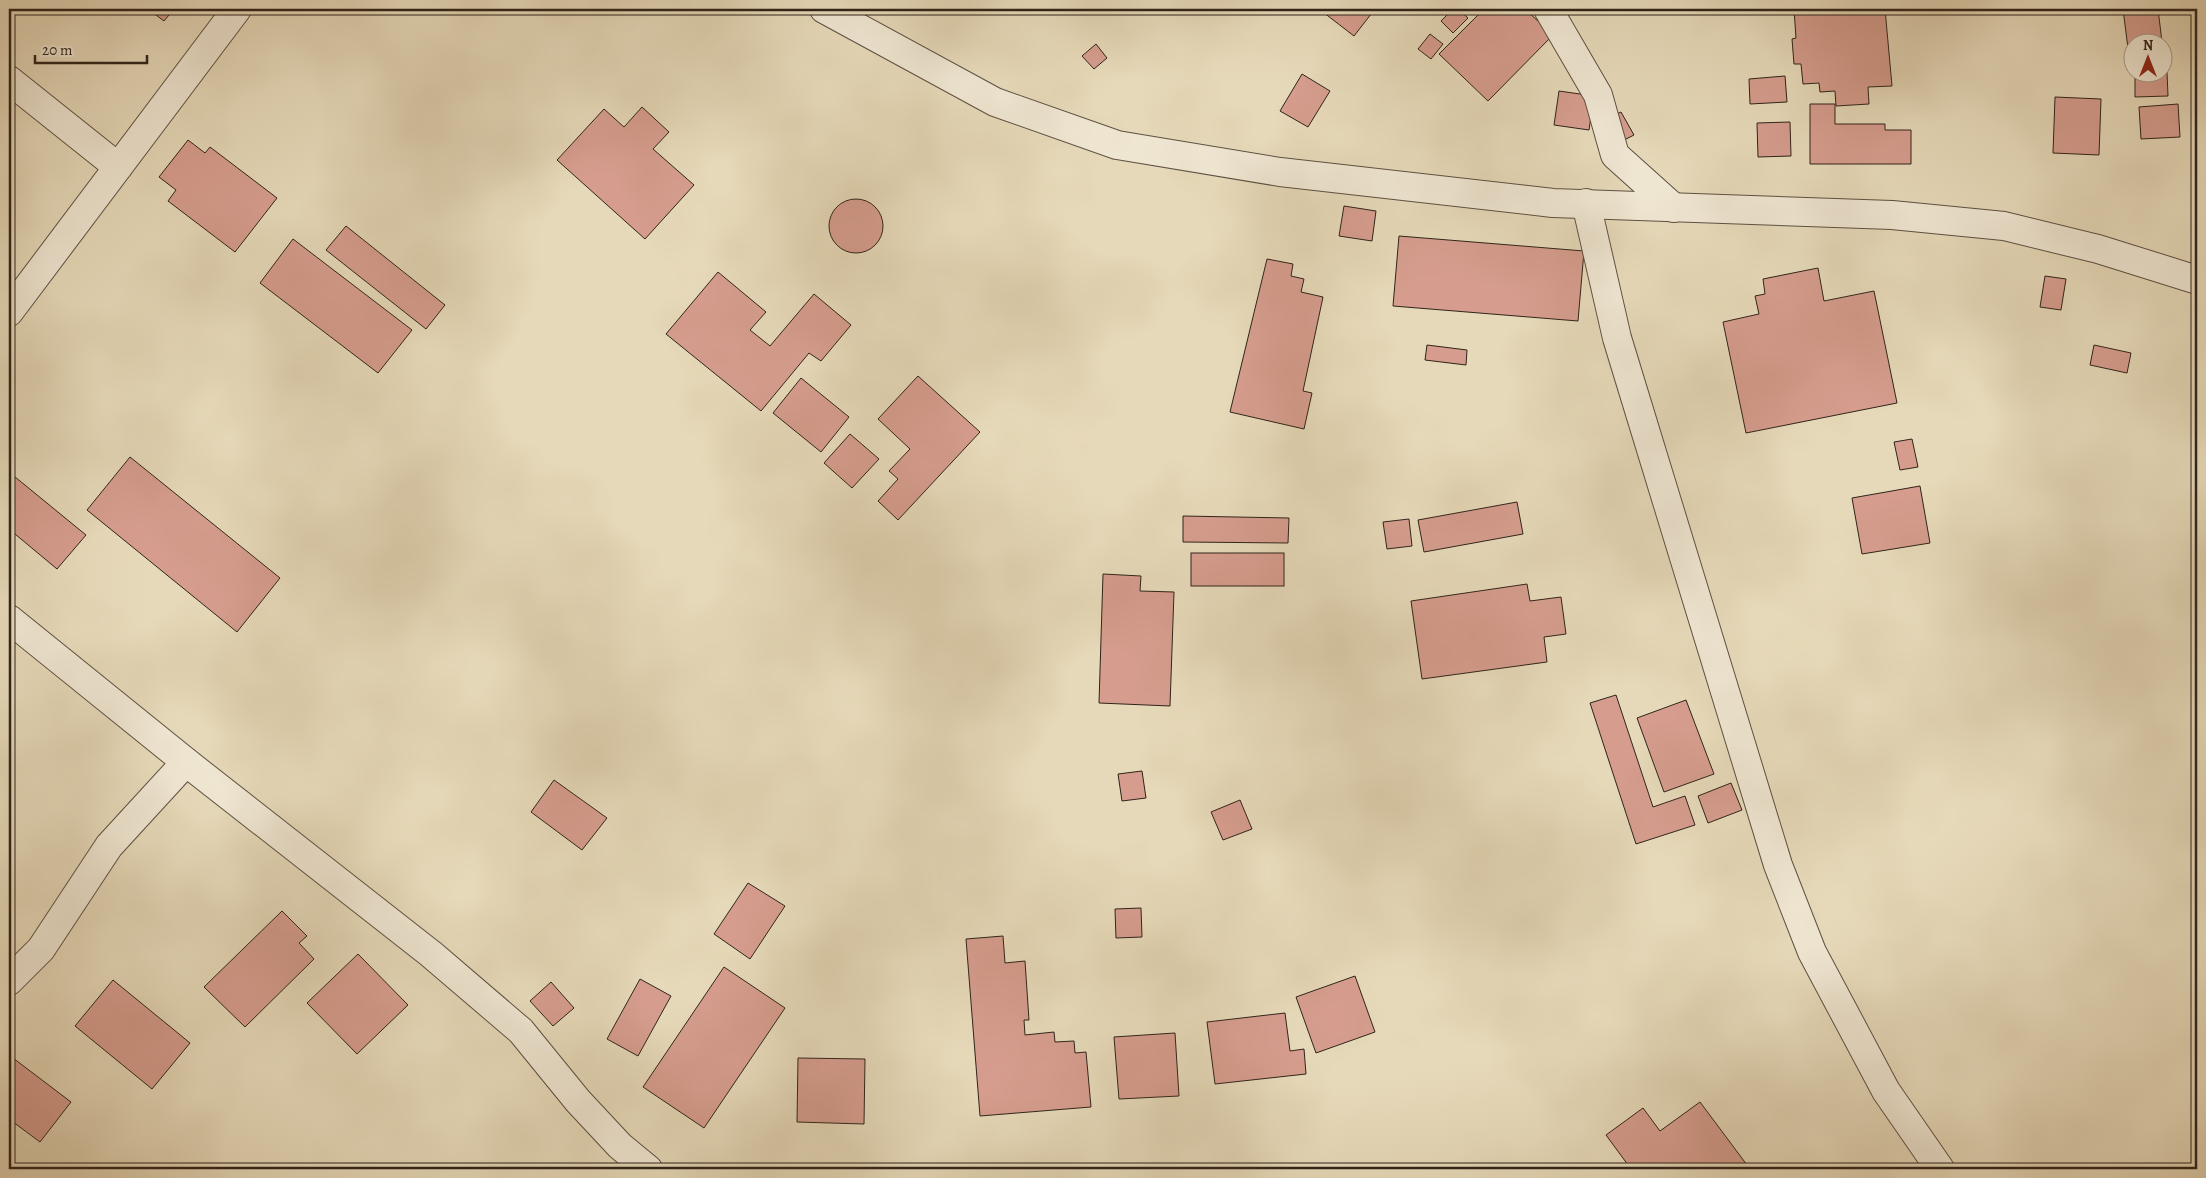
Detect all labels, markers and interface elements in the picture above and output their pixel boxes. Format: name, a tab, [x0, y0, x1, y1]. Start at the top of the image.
scale bar	[35, 32, 148, 64]
north arrow	[2124, 32, 2174, 82]
text: N	[2143, 36, 2153, 55]
text: 20 m	[42, 40, 73, 60]

